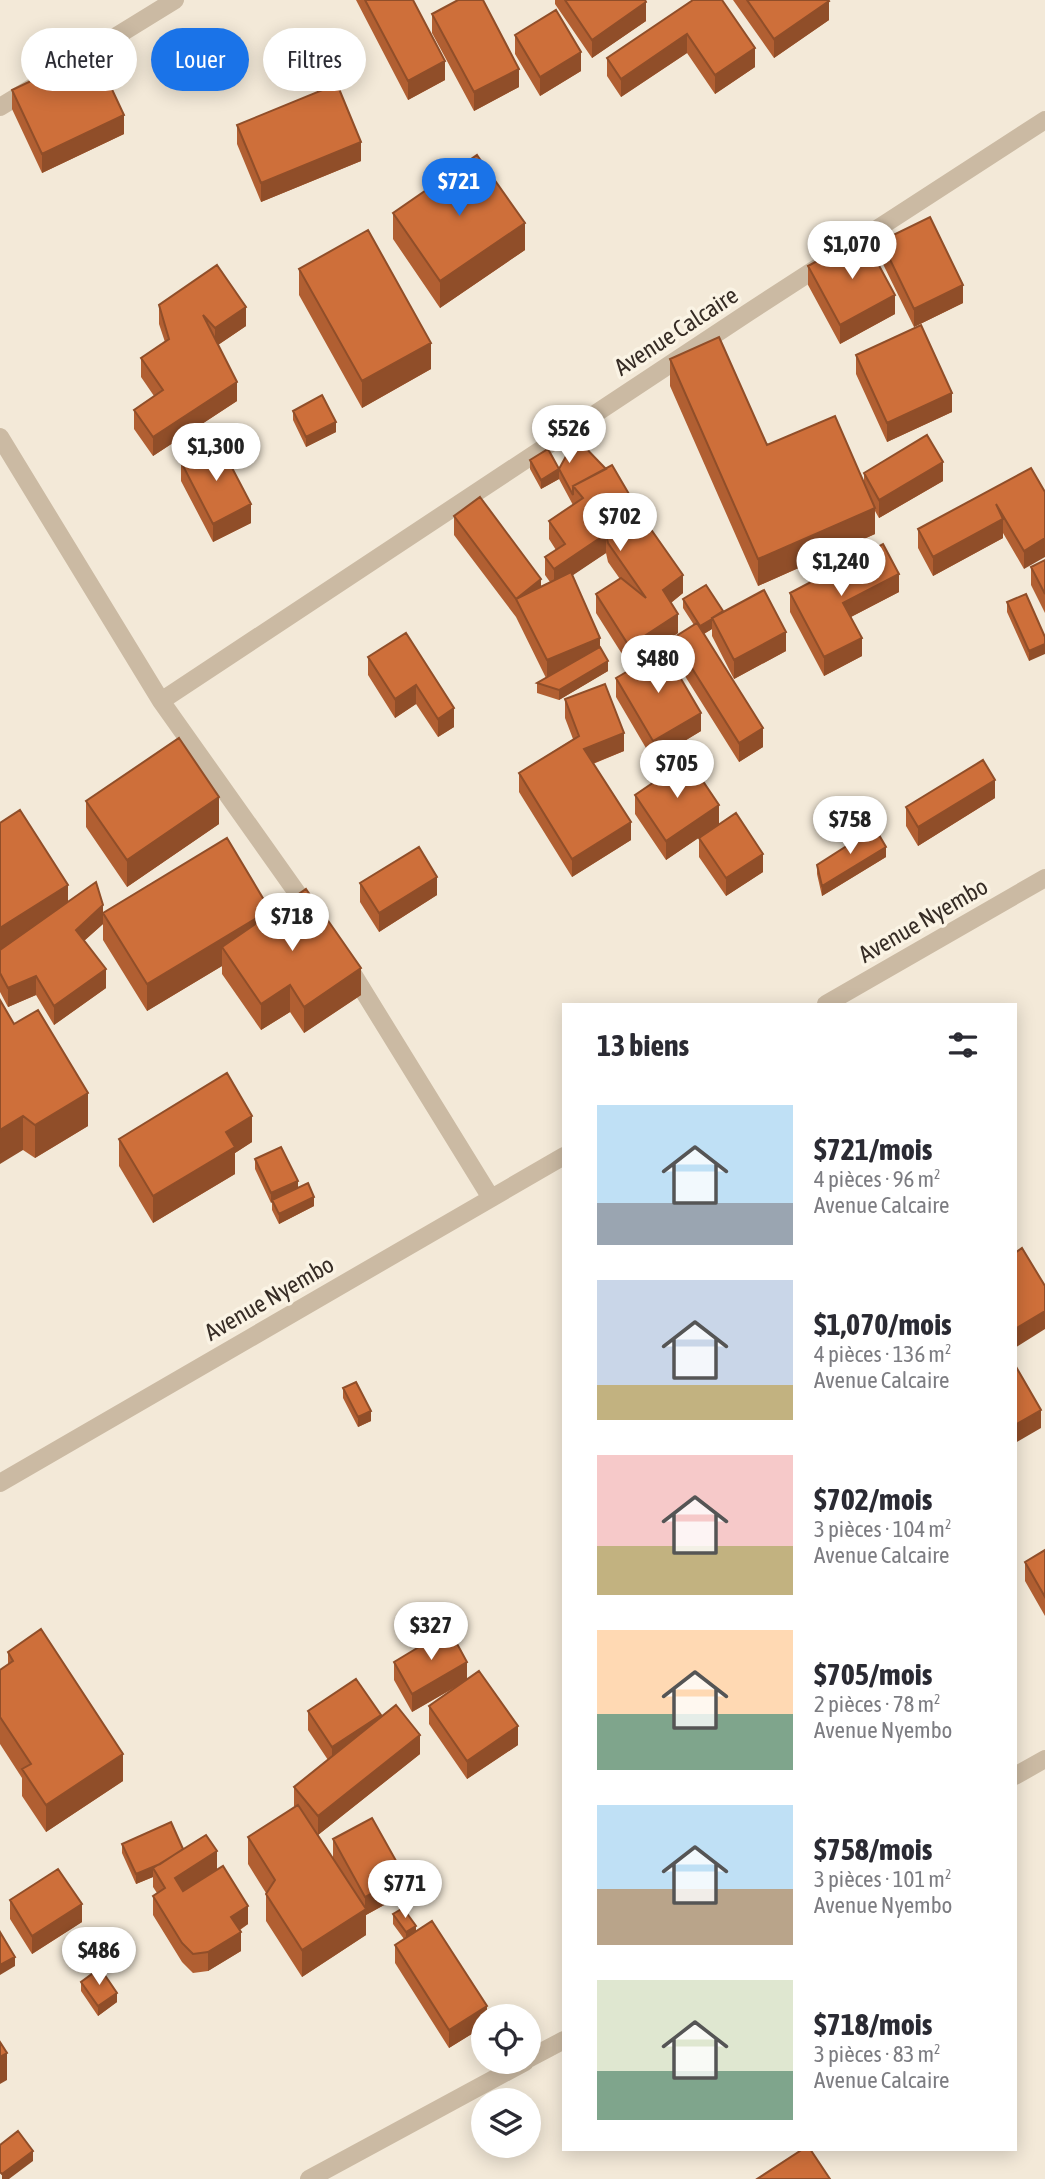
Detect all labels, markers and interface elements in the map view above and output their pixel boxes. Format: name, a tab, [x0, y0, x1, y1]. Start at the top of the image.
chip: Acheter	[21, 28, 137, 91]
chip: Louer	[151, 28, 249, 91]
chip: Filtres	[263, 28, 366, 91]
pin: $721	[418, 158, 500, 218]
text: $721	[438, 168, 480, 194]
pin: $1,070	[795, 222, 909, 281]
text: $1,070	[824, 231, 881, 257]
street label: Avenue Calcaire	[609, 281, 743, 381]
pin: $526	[528, 406, 610, 465]
text: $526	[548, 415, 590, 441]
pin: $1,300	[159, 424, 273, 483]
text: $1,300	[188, 433, 245, 459]
pin: $702	[579, 494, 661, 553]
text: $702	[599, 503, 641, 529]
pin: $1,240	[784, 538, 898, 598]
text: $1,240	[813, 548, 870, 574]
pin: $480	[617, 636, 699, 695]
text: $480	[637, 645, 679, 671]
pin: $705	[636, 740, 718, 800]
text: $705	[656, 750, 698, 776]
pin: $758	[809, 796, 891, 856]
text: $758	[829, 806, 871, 832]
street label: Avenue Nyembo	[854, 872, 992, 968]
pin: $718	[251, 894, 333, 953]
text: $718	[271, 903, 313, 929]
icon: filters	[944, 1026, 982, 1064]
text: 13 biens	[597, 1028, 689, 1062]
text: $721/mois	[814, 1132, 932, 1166]
icon: home	[653, 1133, 737, 1217]
text: 4 pièces · 96 m²	[814, 1166, 941, 1192]
text: Avenue Calcaire	[814, 1192, 949, 1218]
street label: Avenue Nyembo	[200, 1250, 338, 1346]
text: $1,070/mois	[814, 1307, 952, 1341]
icon: home	[653, 1308, 737, 1392]
text: 4 pièces · 136 m²	[814, 1341, 951, 1367]
text: Avenue Calcaire	[814, 1367, 949, 1393]
text: $702/mois	[814, 1482, 932, 1516]
icon: home	[653, 1483, 737, 1567]
text: 3 pièces · 104 m²	[814, 1516, 951, 1542]
text: Avenue Calcaire	[814, 1542, 949, 1568]
pin: $327	[390, 1602, 472, 1662]
text: $327	[410, 1612, 452, 1638]
text: $705/mois	[814, 1657, 932, 1691]
icon: home	[653, 1658, 737, 1742]
text: 2 pièces · 78 m²	[814, 1691, 941, 1717]
text: Avenue Nyembo	[814, 1717, 952, 1743]
text: $758/mois	[814, 1832, 932, 1866]
icon: home	[653, 1833, 737, 1917]
pin: $771	[364, 1860, 446, 1920]
text: 3 pièces · 101 m²	[814, 1866, 951, 1892]
text: $771	[384, 1870, 426, 1896]
text: Avenue Nyembo	[814, 1892, 952, 1918]
pin: $486	[58, 1927, 140, 1987]
text: $486	[78, 1937, 120, 1963]
map controls	[471, 2004, 541, 2158]
button: locate	[471, 2004, 541, 2074]
text: $718/mois	[814, 2007, 932, 2041]
icon: home	[653, 2008, 737, 2092]
text: 3 pièces · 83 m²	[814, 2041, 941, 2067]
text: Avenue Calcaire	[814, 2067, 949, 2093]
button: layers	[471, 2088, 541, 2158]

